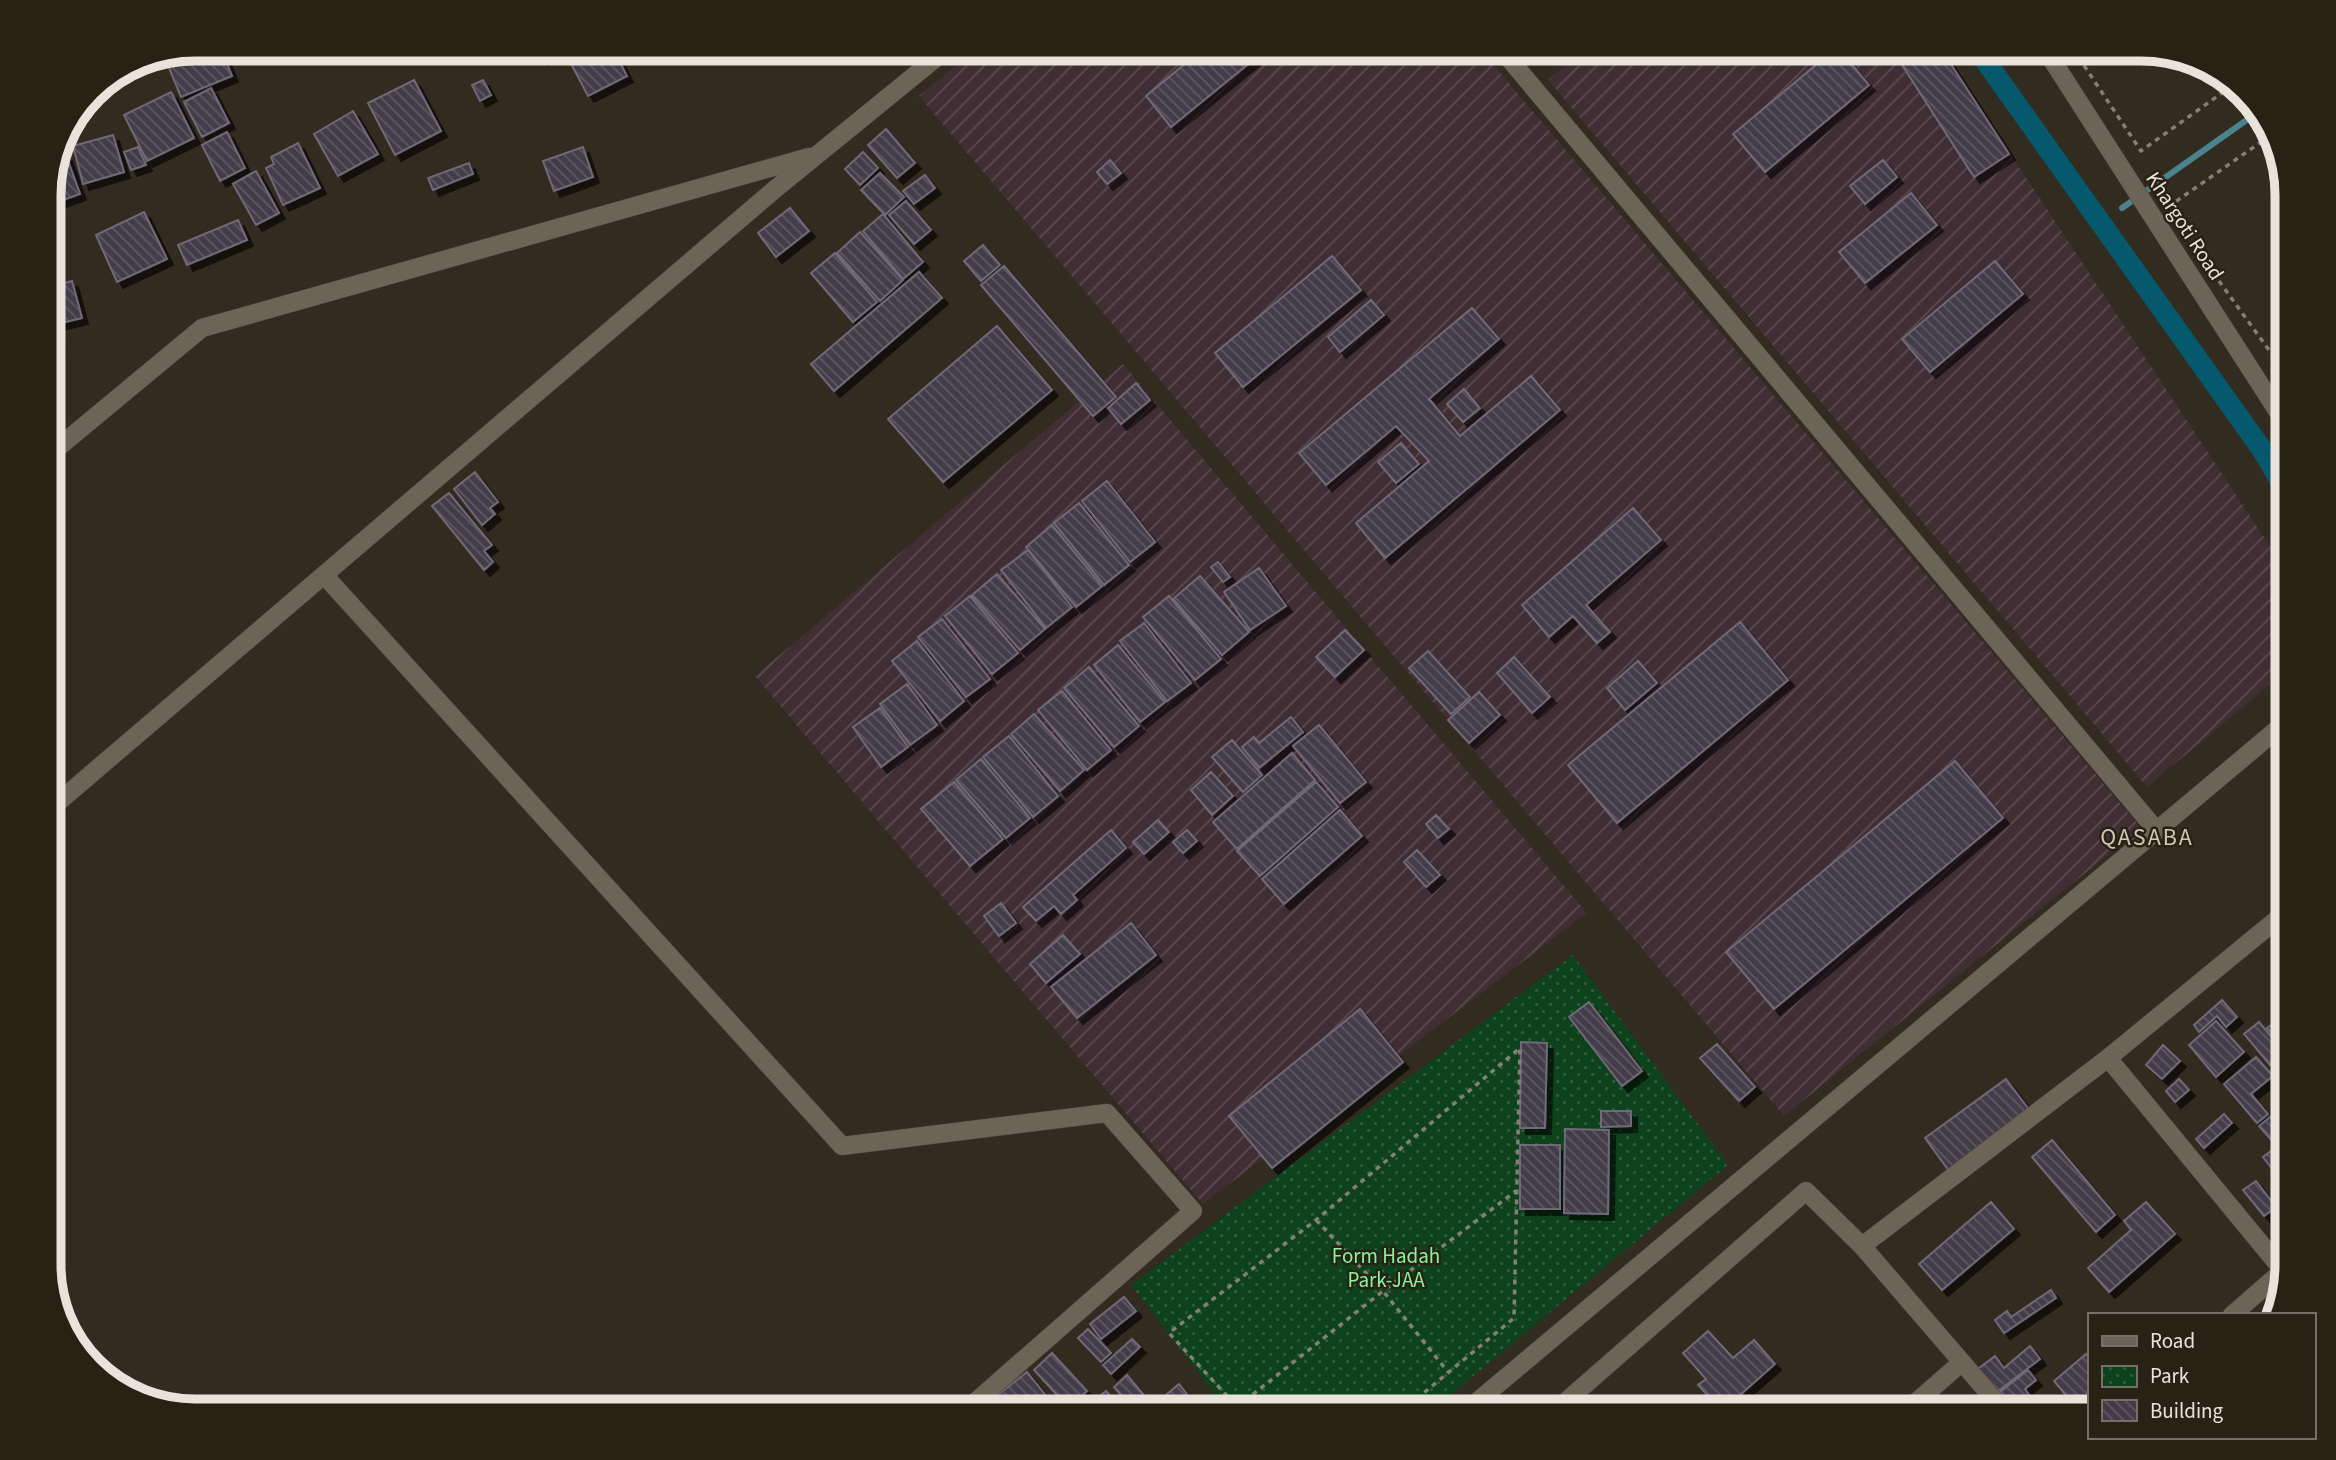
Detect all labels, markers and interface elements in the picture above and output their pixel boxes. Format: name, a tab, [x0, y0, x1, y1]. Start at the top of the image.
street label: Khargoti Road	[2139, 166, 2231, 286]
district label: QASABA	[2100, 820, 2194, 855]
park label: Form Hadah Park-JAA	[1332, 1241, 1440, 1295]
legend	[2088, 1313, 2315, 1439]
text: Road	[2150, 1326, 2195, 1356]
text: Park	[2150, 1361, 2190, 1391]
text: Building	[2150, 1396, 2224, 1426]

